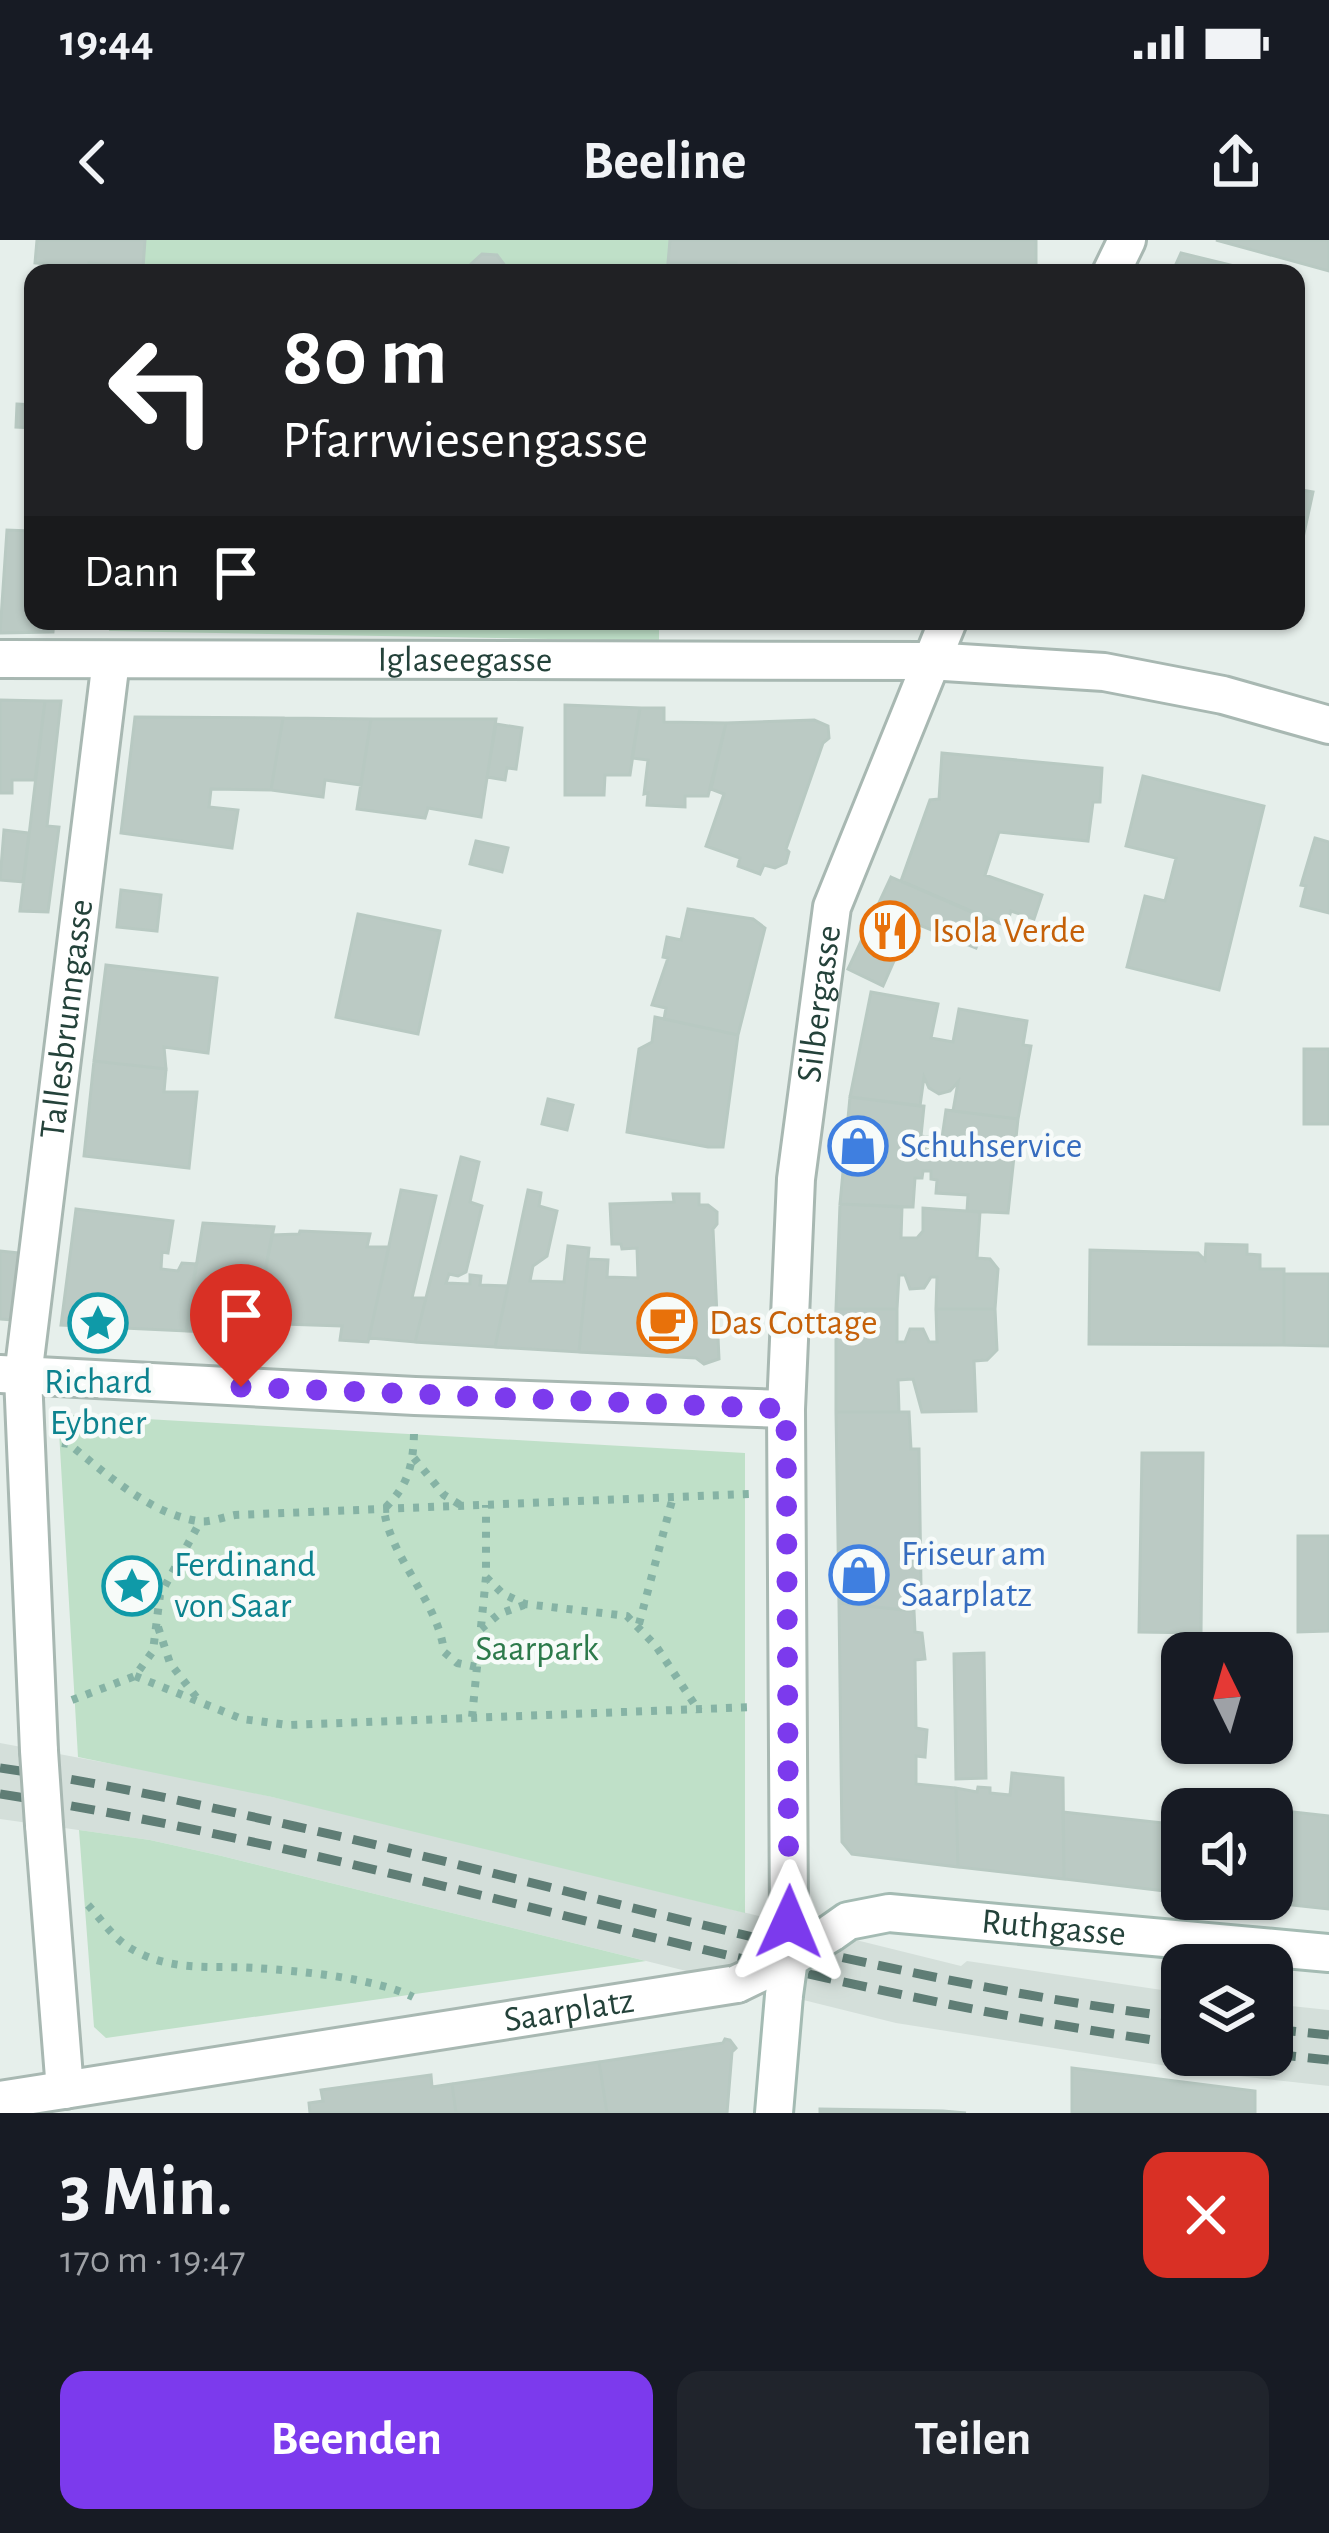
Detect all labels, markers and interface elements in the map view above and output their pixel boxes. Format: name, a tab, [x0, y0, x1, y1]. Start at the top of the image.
text: 19:44	[60, 19, 154, 64]
icon: back	[60, 129, 126, 195]
icon: share	[1203, 129, 1269, 195]
text: Beeline	[582, 135, 747, 189]
icon: left	[84, 312, 240, 468]
text: 80 m	[282, 316, 448, 400]
text: Pfarrwiesengasse	[282, 414, 648, 468]
icon: arrive	[203, 540, 269, 606]
text: Dann	[84, 550, 179, 595]
street label: Iglaseegasse	[377, 642, 553, 678]
street label: Tallesbrunngasse	[34, 897, 99, 1141]
restaurant icon: Isola Verde	[859, 900, 921, 962]
place label: Isola Verde	[932, 913, 1086, 949]
street label: Silbergasse	[791, 923, 847, 1085]
shop icon: Schuhservice	[827, 1115, 889, 1177]
place label: Schuhservice	[900, 1128, 1082, 1164]
pin	[190, 1264, 292, 1387]
icon: arrive	[208, 1282, 274, 1348]
place icon: Richard Eybner	[67, 1292, 129, 1354]
cafe icon: Das Cottage	[636, 1292, 698, 1354]
place label: Das Cottage	[709, 1305, 878, 1341]
place label: Richard Eybner	[44, 1364, 152, 1441]
place label: Friseur am Saarplatz	[901, 1536, 1046, 1613]
shop icon: Friseur am Saarplatz	[828, 1544, 890, 1606]
place label: Ferdinand von Saar	[174, 1547, 316, 1624]
place icon: Ferdinand von Saar	[101, 1555, 163, 1617]
park label: Saarpark	[475, 1631, 599, 1667]
north arrow	[1161, 1632, 1293, 1764]
map controls	[1161, 1632, 1293, 2076]
button: sound	[1161, 1788, 1293, 1920]
position arrow	[726, 1859, 852, 1985]
street label: Ruthgasse	[980, 1903, 1127, 1952]
button: layers	[1161, 1944, 1293, 2076]
street label: Saarplatz	[501, 1982, 637, 2038]
button: close	[1143, 2152, 1269, 2278]
text: 3 Min.	[60, 2156, 233, 2228]
text: 170 m · 19:47	[60, 2241, 245, 2280]
button: Beenden	[60, 2371, 653, 2509]
button: Teilen	[677, 2371, 1269, 2509]

